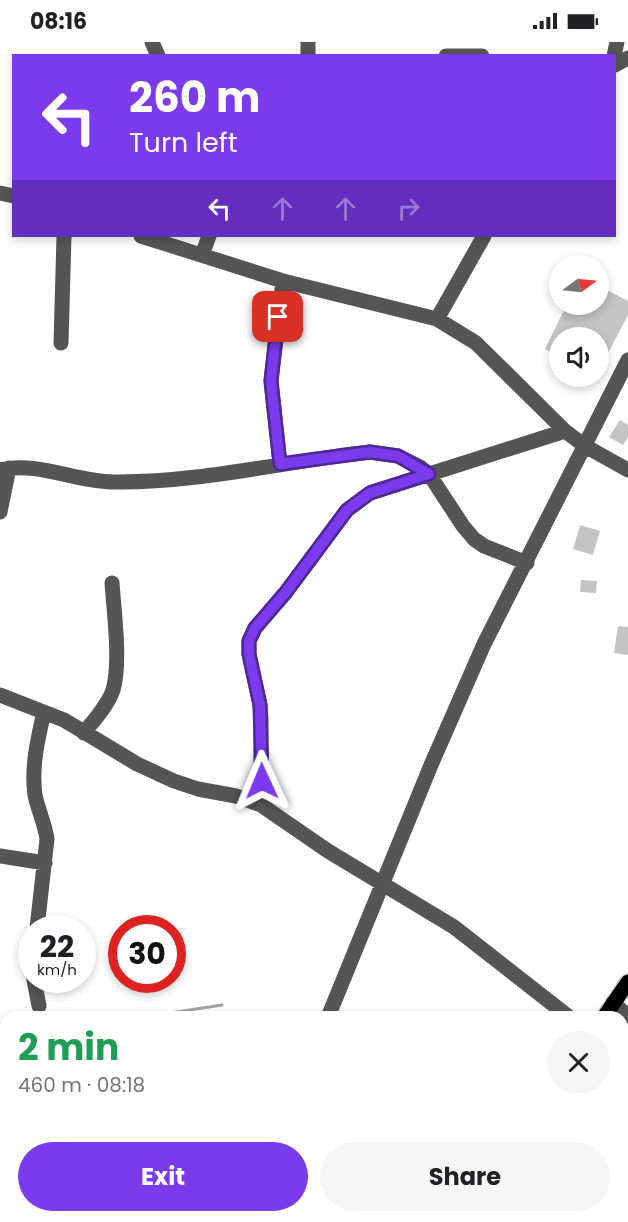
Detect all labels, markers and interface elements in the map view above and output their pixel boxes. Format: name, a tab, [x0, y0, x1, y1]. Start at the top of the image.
text: 08:16	[30, 6, 87, 37]
text: 260 m	[129, 68, 261, 127]
icon: left	[30, 78, 108, 156]
text: Turn left	[129, 124, 238, 161]
icon: left	[203, 192, 236, 225]
icon: ahead	[266, 192, 299, 225]
icon: ahead	[329, 192, 362, 225]
icon: right	[392, 192, 425, 225]
north arrow	[549, 255, 609, 315]
map controls	[549, 255, 609, 387]
pin	[252, 291, 303, 342]
icon: arrive	[261, 300, 294, 333]
button: sound	[549, 327, 609, 387]
position arrow	[230, 749, 294, 813]
speed limit sign: 30	[108, 915, 186, 993]
text: 22	[40, 925, 74, 968]
text: km/h	[37, 959, 77, 980]
text: 2 min	[18, 1022, 119, 1073]
button: close	[547, 1031, 610, 1094]
text: 460 m · 08:18	[18, 1071, 145, 1099]
button: Exit	[18, 1142, 308, 1211]
button: Share	[320, 1142, 610, 1211]

